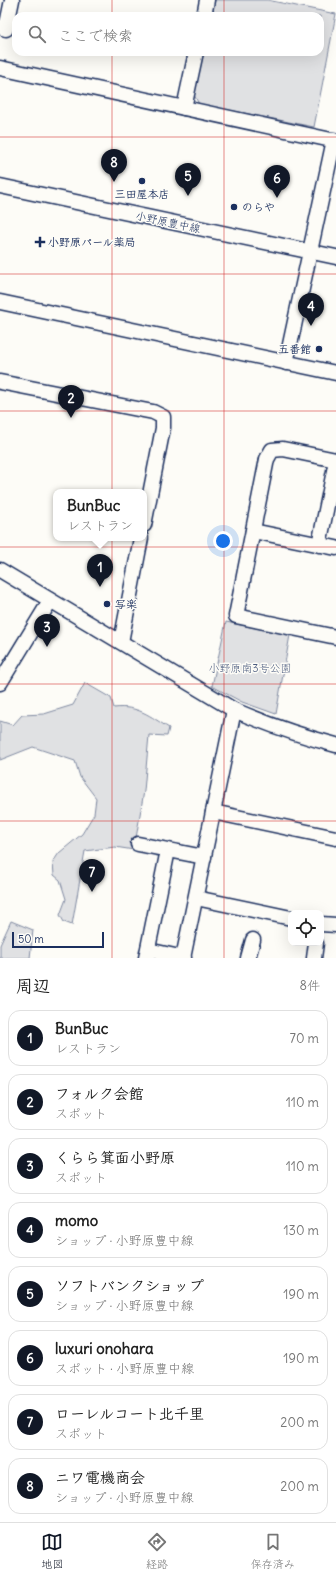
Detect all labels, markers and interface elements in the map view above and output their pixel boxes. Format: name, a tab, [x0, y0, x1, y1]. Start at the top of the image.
search box	[12, 12, 324, 56]
icon: search	[26, 23, 48, 45]
text: ここで検索	[58, 26, 133, 45]
pin: 8	[101, 149, 127, 182]
pin: 5	[175, 163, 201, 196]
pin: 6	[264, 165, 290, 198]
marker: 三田屋本店	[137, 176, 147, 186]
place label: 三田屋本店	[115, 187, 170, 201]
place label: のらや	[242, 200, 275, 214]
marker: のらや	[229, 202, 239, 212]
street label: 小野原豊中線	[134, 208, 202, 236]
place label: 小野原パール薬局	[48, 235, 136, 249]
marker: 小野原パール薬局	[35, 237, 45, 247]
pin: 4	[298, 293, 324, 326]
place label: 五番館	[278, 342, 311, 356]
marker: 五番館	[314, 344, 324, 354]
pin: 2	[58, 385, 84, 418]
popup	[53, 489, 147, 541]
text: BunBuc	[67, 496, 120, 515]
text: レストラン	[67, 517, 133, 534]
your location	[213, 531, 233, 551]
pin: 1	[87, 554, 113, 587]
place label: 写楽	[115, 597, 137, 611]
marker: 写楽	[102, 599, 112, 609]
pin: 3	[34, 614, 60, 647]
park label: 小野原南3号公園	[208, 661, 292, 675]
pin: 7	[79, 859, 105, 892]
map controls	[288, 910, 324, 946]
button: locate	[288, 910, 324, 946]
scale bar	[12, 930, 104, 949]
text: 50 m	[18, 932, 44, 946]
text: 周辺	[16, 975, 50, 997]
text: 8件	[300, 977, 320, 994]
text: BunBuc	[55, 1019, 108, 1038]
text: 1	[27, 1030, 33, 1047]
text: 70 m	[290, 1030, 319, 1047]
text: レストラン	[55, 1040, 121, 1057]
text: フォルク会館	[55, 1084, 144, 1103]
text: 2	[26, 1094, 34, 1111]
text: 110 m	[286, 1094, 319, 1111]
text: スポット	[55, 1105, 107, 1122]
text: くらら箕面小野原	[55, 1148, 175, 1167]
text: 3	[26, 1158, 34, 1175]
text: 110 m	[286, 1158, 319, 1175]
text: スポット	[55, 1169, 107, 1186]
text: momo	[55, 1211, 98, 1230]
text: 4	[26, 1222, 34, 1239]
text: 130 m	[283, 1222, 319, 1239]
text: ショップ · 小野原豊中線	[55, 1232, 194, 1249]
text: ソフトバンクショップ	[55, 1276, 204, 1295]
text: 5	[26, 1286, 34, 1303]
text: 190 m	[283, 1286, 319, 1303]
text: ショップ · 小野原豊中線	[55, 1297, 194, 1314]
text: luxuri onohara	[55, 1339, 154, 1358]
text: 6	[26, 1350, 34, 1367]
text: 190 m	[283, 1350, 319, 1367]
text: スポット · 小野原豊中線	[55, 1360, 194, 1377]
text: ローレルコート北千里	[55, 1404, 204, 1423]
text: 7	[27, 1414, 33, 1431]
text: 200 m	[280, 1414, 319, 1431]
text: スポット	[55, 1425, 107, 1442]
text: ニワ電機商会	[55, 1468, 145, 1487]
text: 8	[26, 1478, 34, 1495]
text: 200 m	[280, 1478, 319, 1495]
text: ショップ · 小野原豊中線	[55, 1489, 194, 1506]
tab: 地図	[41, 1531, 63, 1571]
tab: 経路	[146, 1531, 168, 1571]
tab: 保存済み	[251, 1531, 295, 1571]

